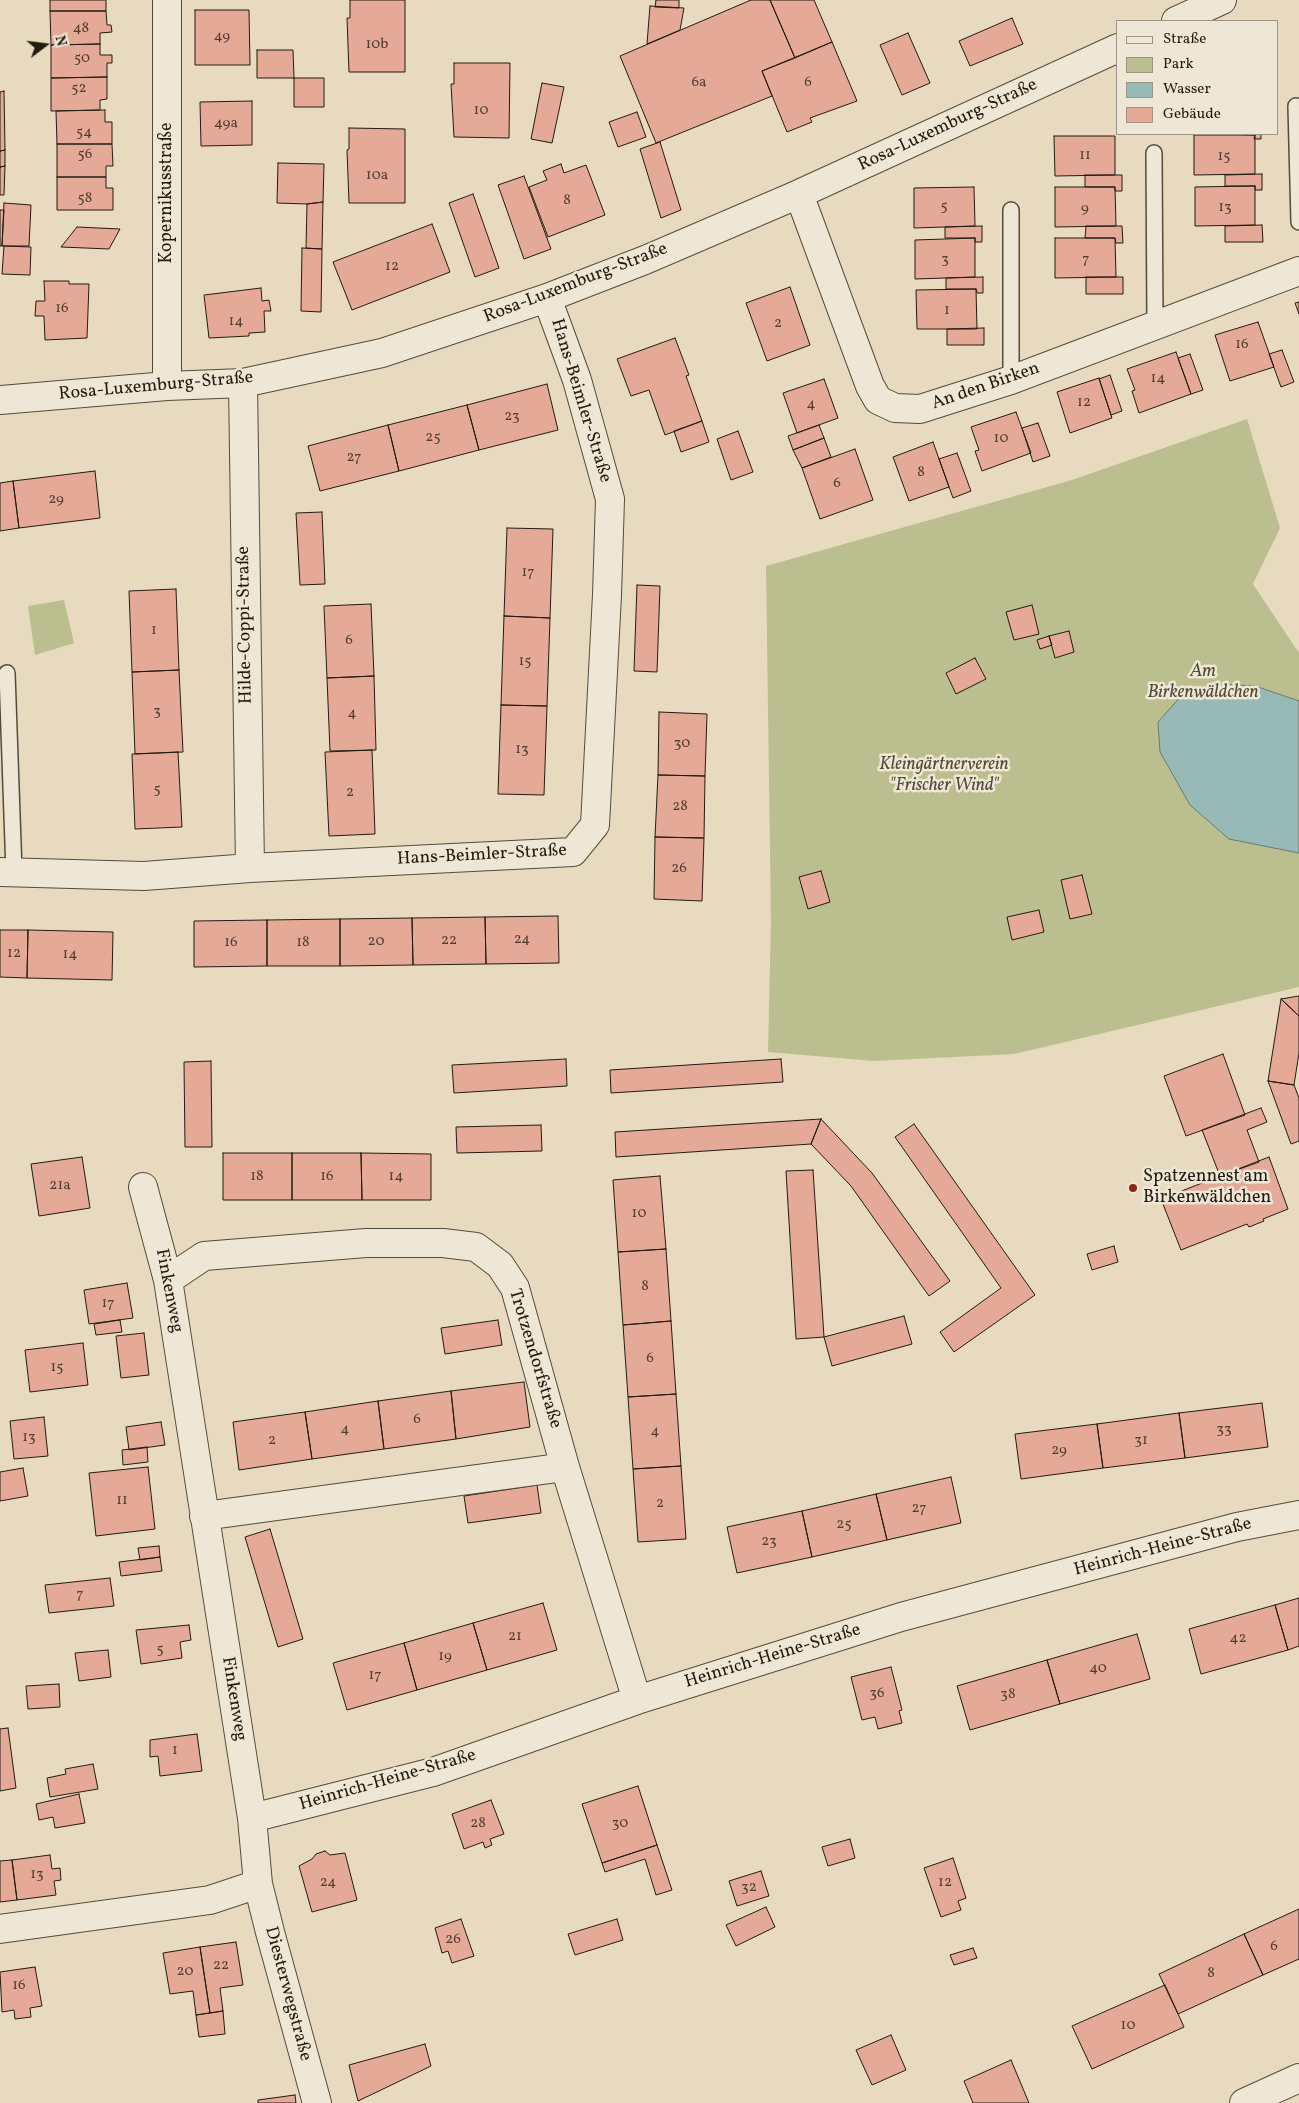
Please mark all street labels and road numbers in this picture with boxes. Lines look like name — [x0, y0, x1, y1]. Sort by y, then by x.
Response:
street label: Rosa-Luxemburg-Straße — [855, 75, 1041, 177]
street label: Kopernikusstraße — [157, 122, 179, 264]
street label: Rosa-Luxemburg-Straße — [481, 239, 671, 329]
street label: Hans-Beimler-Straße — [545, 317, 615, 485]
street label: An den Birken — [929, 358, 1043, 416]
street label: Rosa-Luxemburg-Straße — [58, 368, 254, 406]
street label: Hilde-Coppi-Straße — [234, 546, 258, 704]
street label: Hans-Beimler-Straße — [396, 841, 568, 871]
street label: Finkenweg — [149, 1247, 187, 1335]
street label: Trotzendorfstraße — [503, 1287, 565, 1431]
street label: Heinrich-Heine-Straße — [1072, 1514, 1254, 1582]
street label: Heinrich-Heine-Straße — [682, 1620, 864, 1694]
street label: Finkenweg — [216, 1655, 250, 1743]
street label: Heinrich-Heine-Straße — [297, 1745, 479, 1817]
street label: Diesterwegstraße — [259, 1924, 315, 2064]

